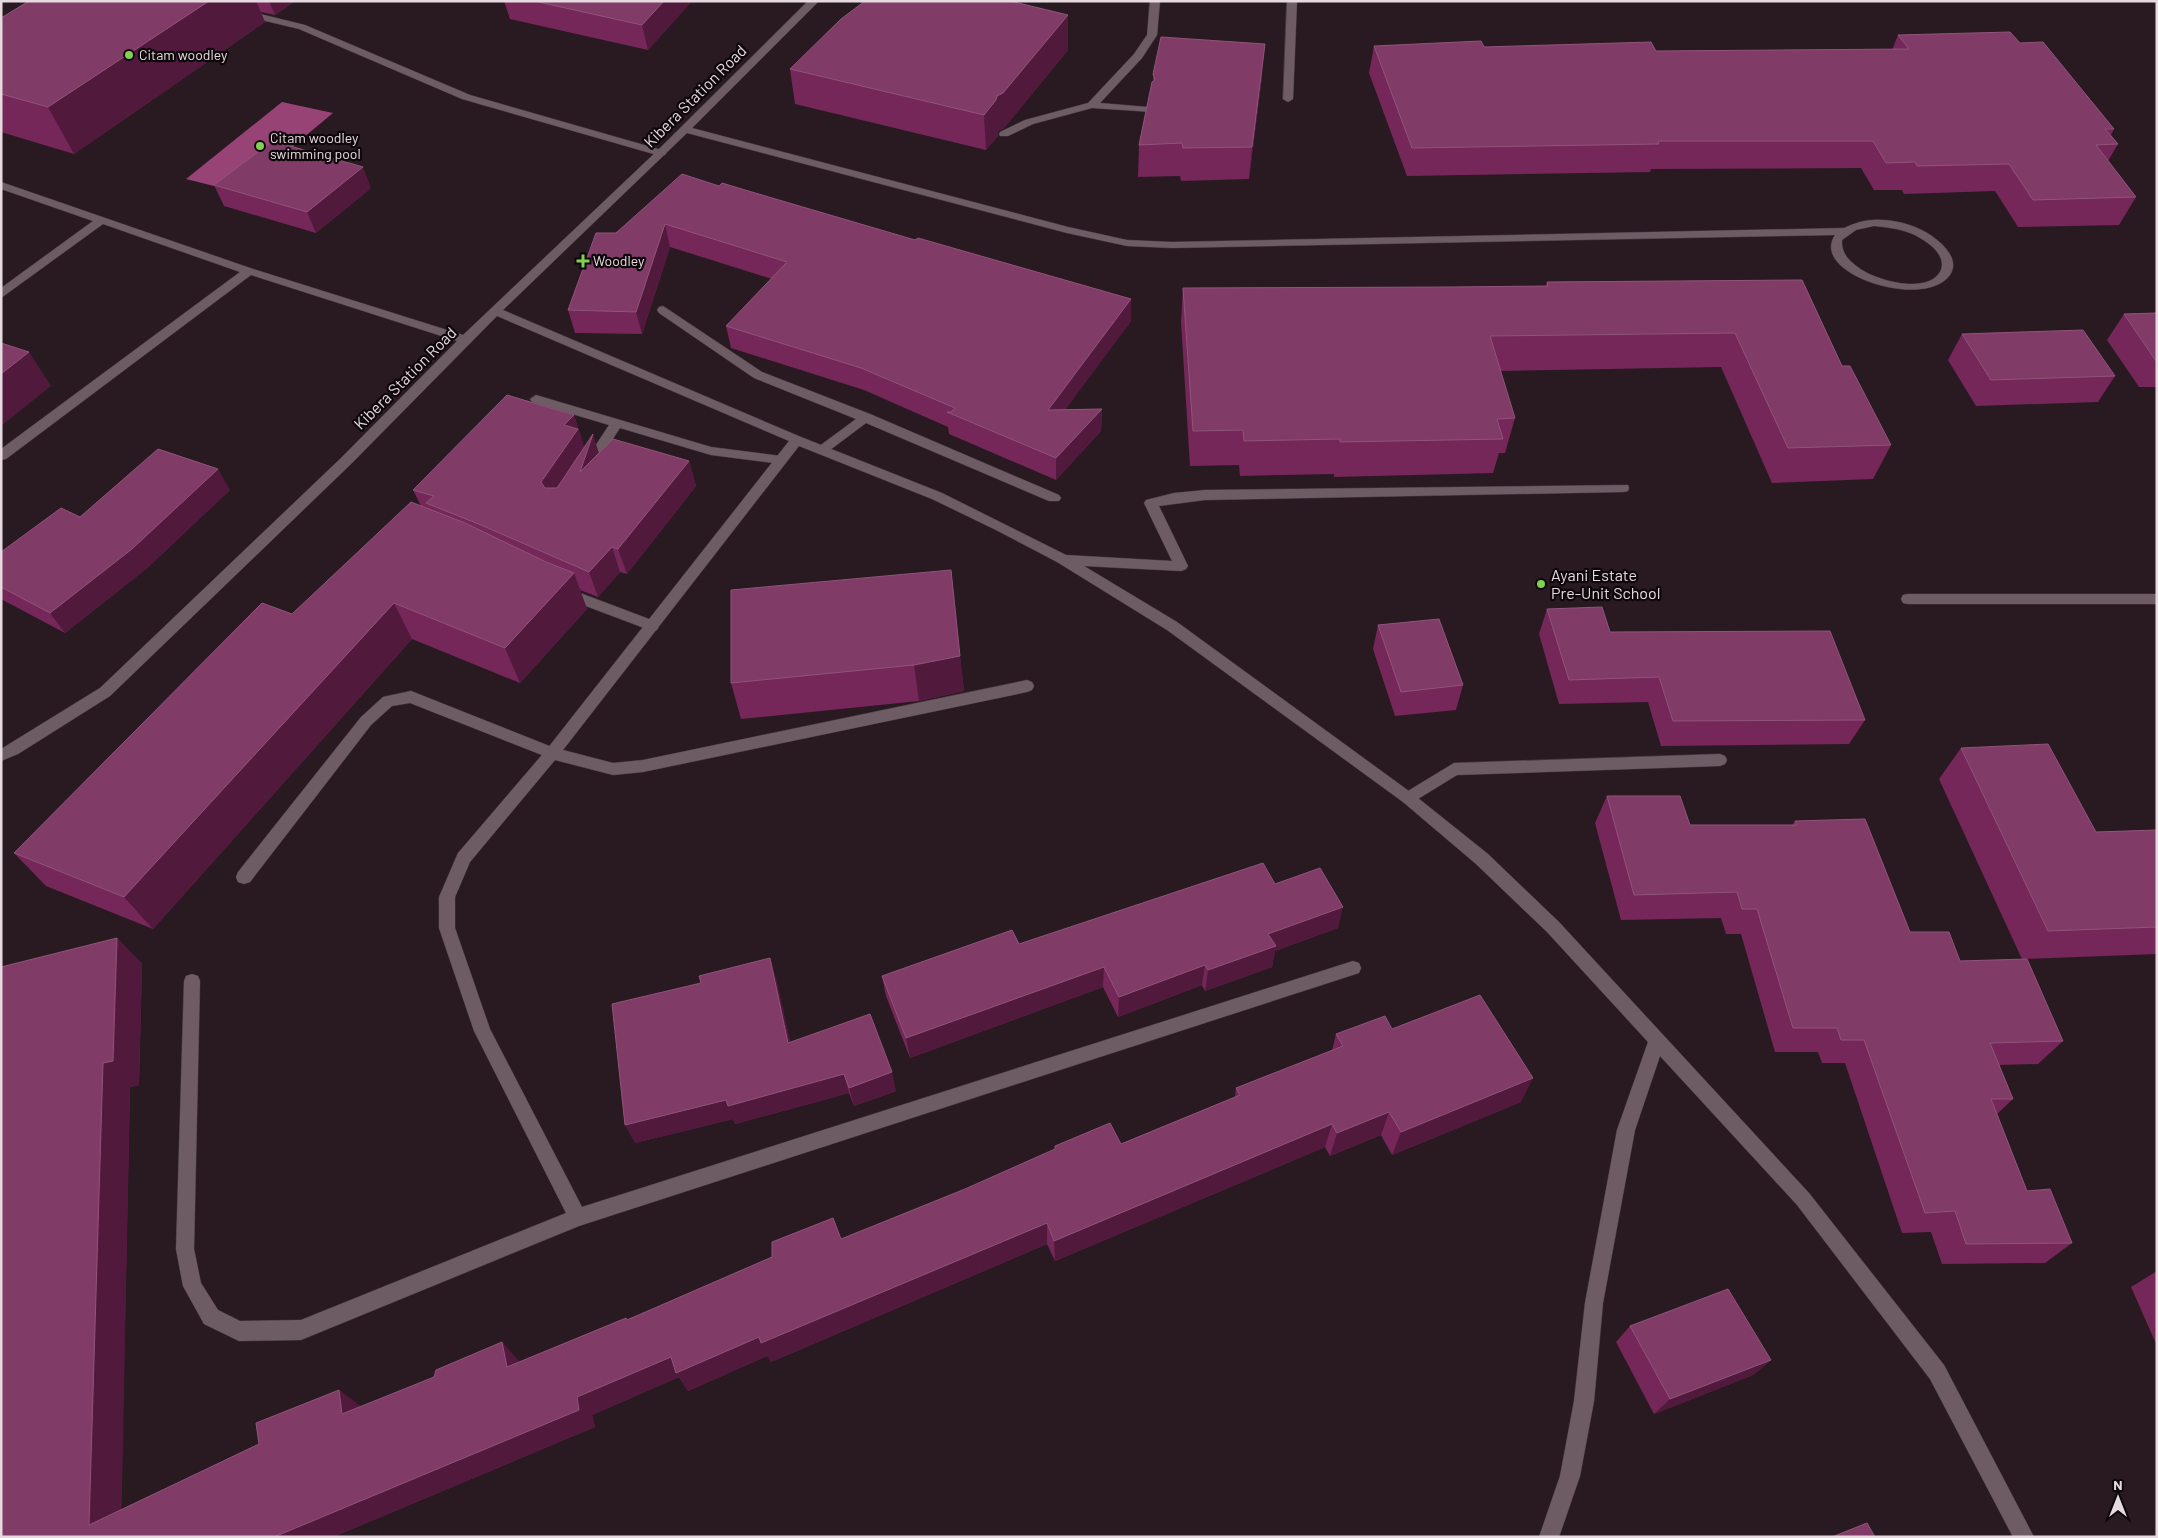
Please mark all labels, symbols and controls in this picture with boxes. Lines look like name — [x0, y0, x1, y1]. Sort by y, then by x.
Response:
street label: Kibera Station Road — [639, 40, 750, 151]
place label: Citam woodley — [139, 46, 228, 63]
marker: Citam woodley — [123, 49, 135, 61]
place label: Citam woodley swimming pool — [270, 129, 361, 162]
marker: Citam woodley swimming pool — [254, 140, 266, 152]
place label: Woodley — [593, 252, 645, 269]
marker: Woodley — [577, 255, 589, 267]
street label: Kibera Station Road — [349, 322, 460, 433]
place label: Ayani Estate Pre-Unit School — [1551, 565, 1660, 602]
marker: Ayani Estate Pre-Unit School — [1535, 578, 1547, 590]
north arrow — [2093, 1473, 2143, 1523]
text: N — [2113, 1476, 2123, 1493]

